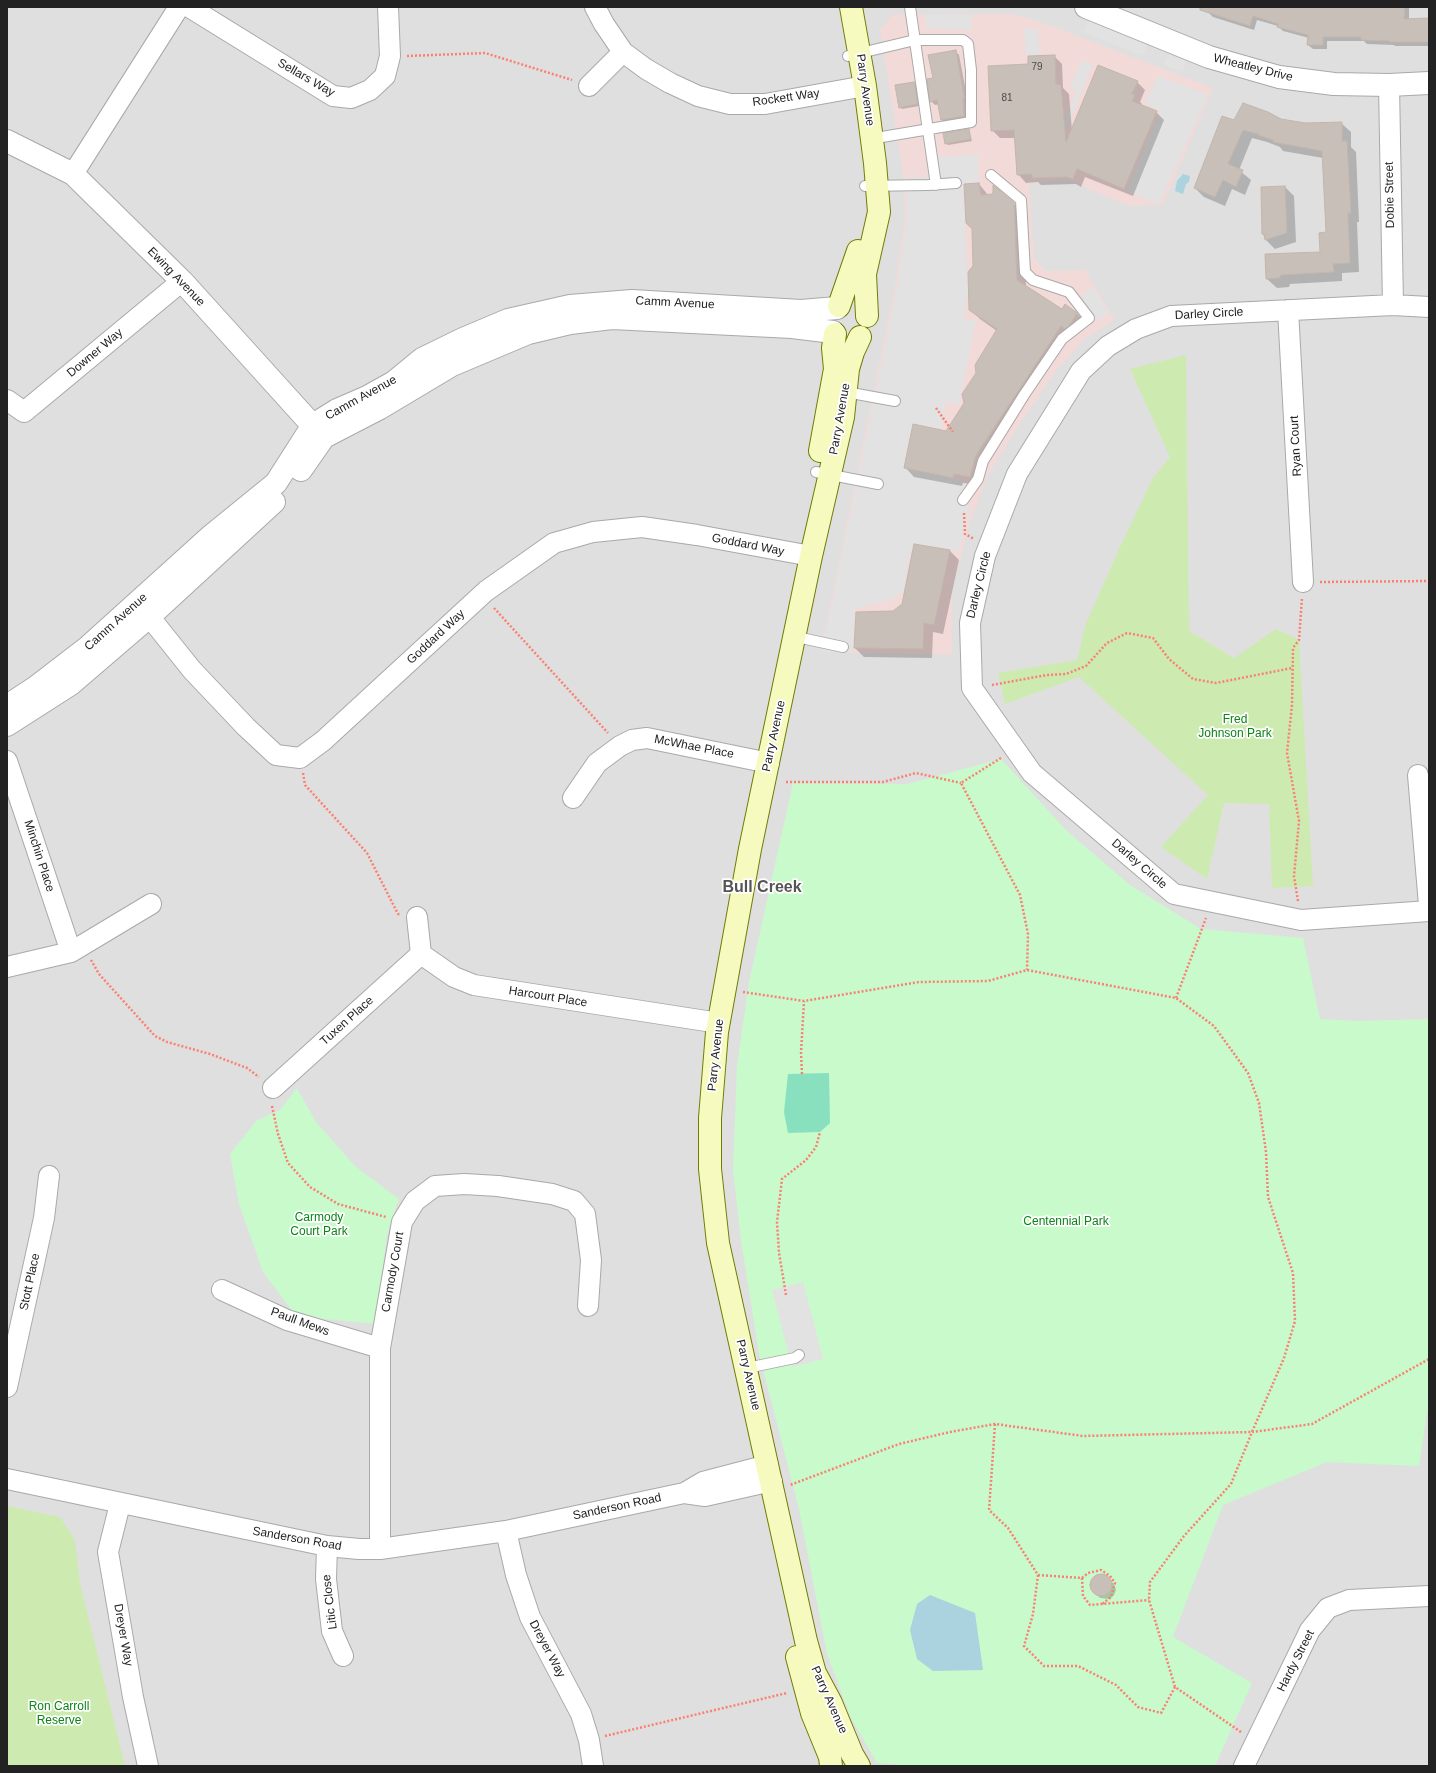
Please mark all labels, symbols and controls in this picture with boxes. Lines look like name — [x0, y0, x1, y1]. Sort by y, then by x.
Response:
street label: Wheatley Drive — [1212, 51, 1294, 85]
street label: Parry Avenue — [853, 53, 877, 127]
street label: Sellars Way — [275, 56, 337, 100]
house number: 79 — [1031, 61, 1043, 73]
street label: Rockett Way — [752, 86, 820, 110]
house number: 81 — [1001, 92, 1013, 104]
street label: Dobie Street — [1382, 162, 1398, 228]
street label: Ewing Avenue — [144, 244, 208, 310]
street label: Camm Avenue — [635, 294, 715, 312]
street label: Darley Circle — [1174, 305, 1244, 323]
street label: Downer Way — [64, 326, 126, 380]
street label: Camm Avenue — [323, 373, 399, 423]
street label: Parry Avenue — [827, 382, 853, 456]
street label: Ryan Court — [1287, 415, 1305, 477]
street label: Goddard Way — [711, 531, 785, 559]
street label: Darley Circle — [964, 550, 994, 620]
street label: Camm Avenue — [82, 590, 150, 654]
street label: Goddard Way — [404, 607, 468, 667]
street label: Parry Avenue — [759, 699, 789, 773]
park label: Fred Johnson Park — [1198, 713, 1272, 741]
street label: McWhae Place — [653, 732, 735, 762]
street label: Minchin Place — [21, 818, 57, 894]
street label: Darley Circle — [1108, 836, 1170, 892]
district label: Bull Creek — [722, 878, 802, 898]
street label: Harcourt Place — [508, 984, 588, 1010]
street label: Tuxen Place — [318, 993, 376, 1049]
street label: Parry Avenue — [705, 1018, 727, 1092]
park label: Carmody Court Park — [290, 1211, 348, 1239]
park label: Centennial Park — [1023, 1215, 1109, 1229]
street label: Carmody Court — [379, 1231, 407, 1313]
street label: Stott Place — [17, 1252, 43, 1312]
street label: Paull Mews — [269, 1305, 331, 1339]
street label: Parry Avenue — [733, 1338, 763, 1412]
street label: Sanderson Road — [571, 1491, 663, 1523]
street label: Sanderson Road — [251, 1524, 343, 1554]
street label: Litic Close — [319, 1574, 341, 1630]
street label: Dreyer Way — [110, 1603, 136, 1667]
street label: Dreyer Way — [526, 1618, 568, 1680]
street label: Hardy Street — [1274, 1628, 1318, 1694]
street label: Parry Avenue — [808, 1664, 850, 1736]
park label: Ron Carroll Reserve — [29, 1700, 89, 1728]

